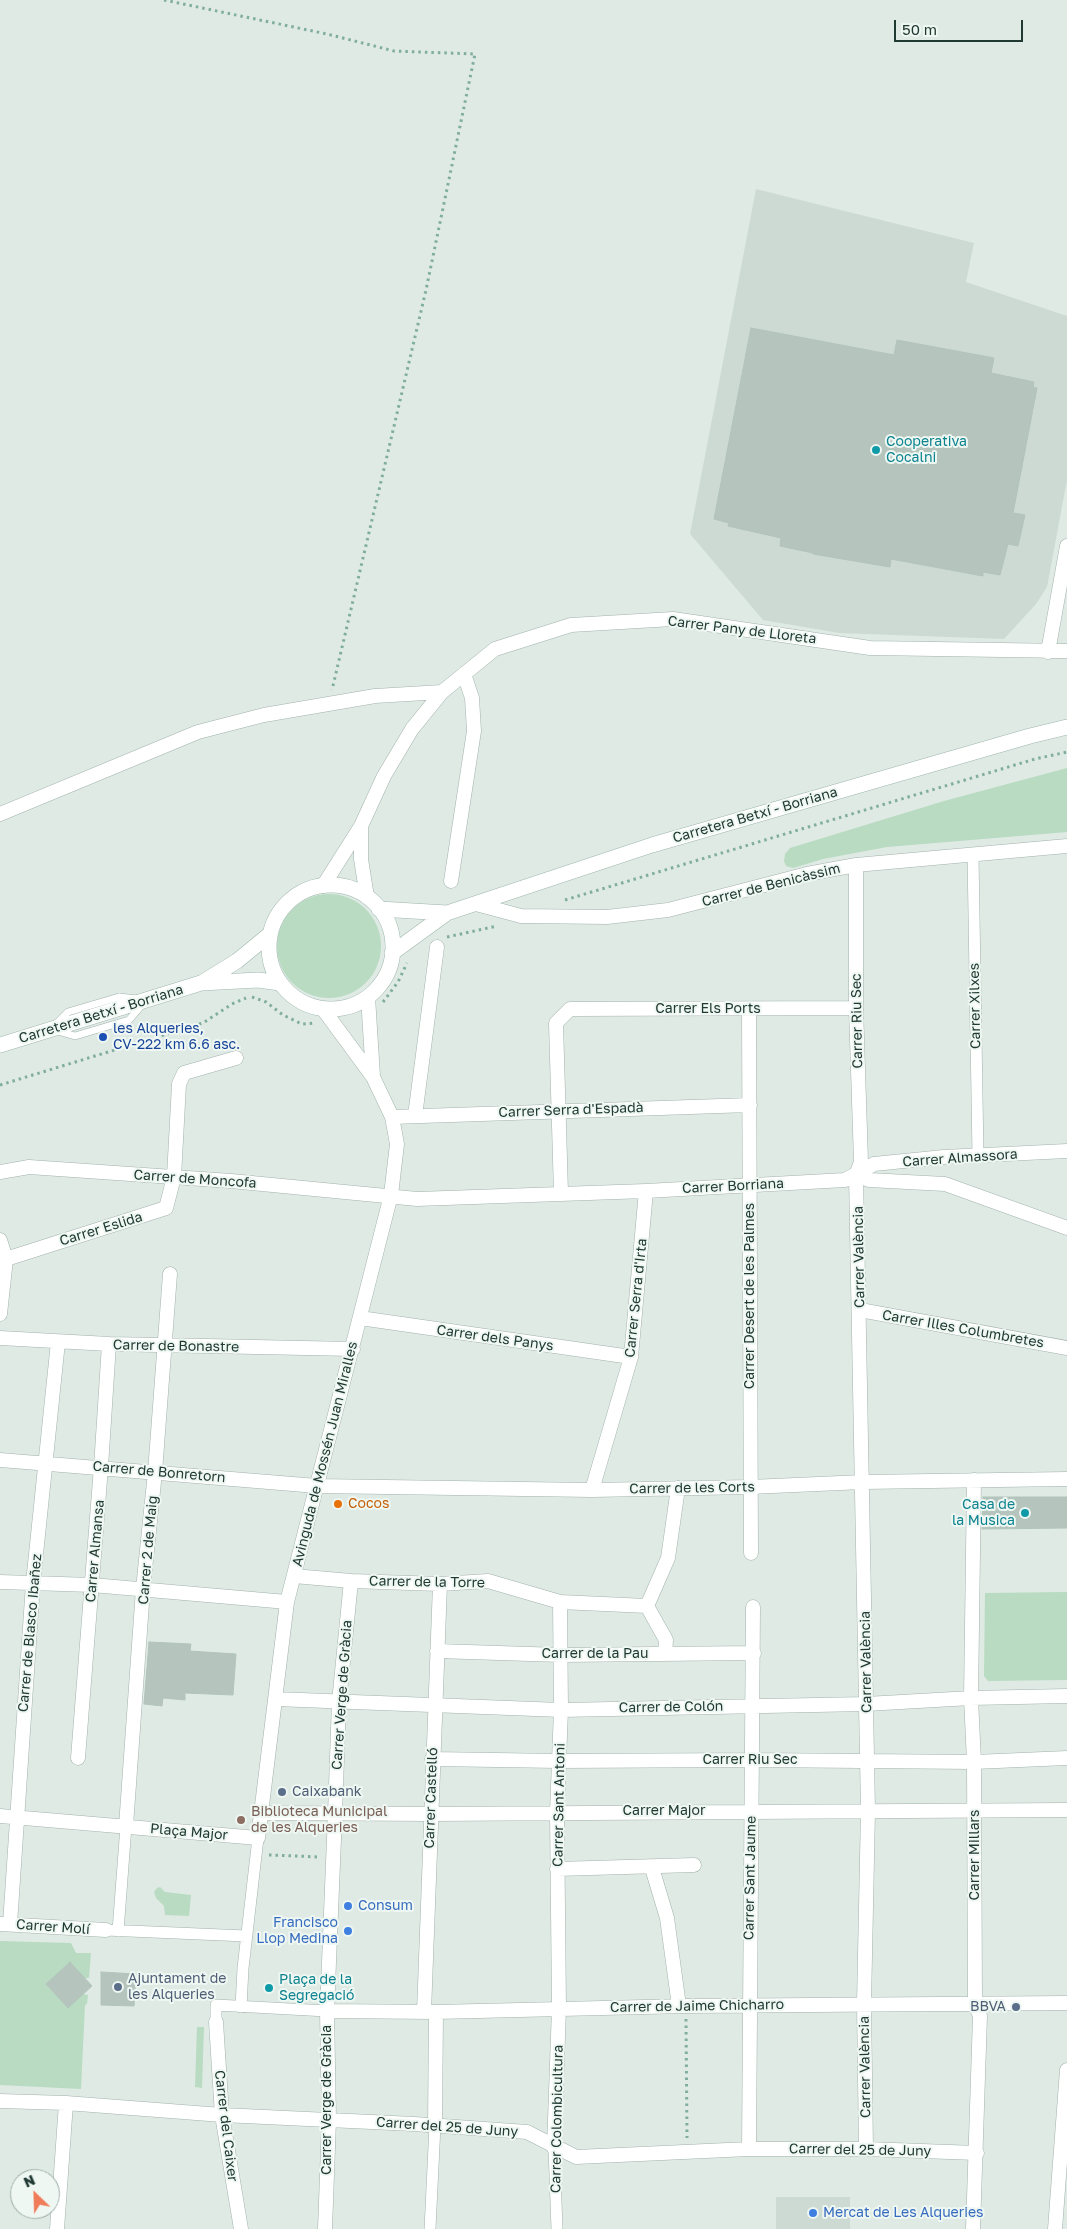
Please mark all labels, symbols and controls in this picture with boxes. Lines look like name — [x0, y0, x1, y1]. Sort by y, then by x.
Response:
scale bar — [897, 10, 1026, 42]
text: 50 m — [902, 20, 937, 38]
place label: Cooperativa Cocalni — [886, 434, 967, 467]
marker: Cooperativa Cocalni — [870, 444, 882, 456]
street label: Carrer Pany de Lloreta — [667, 613, 817, 647]
street label: Carretera Betxí - Borriana — [671, 783, 839, 847]
street label: Carrer de Benicàssim — [700, 860, 842, 910]
street label: Carrer Xilxes — [966, 963, 984, 1049]
street label: Carrer Riu Sec — [848, 973, 866, 1069]
street label: Carretera Betxí - Borriana — [17, 981, 185, 1047]
street label: Carrer Els Ports — [655, 1001, 761, 1017]
place label: les Alqueries, CV-222 km 6.6 asc. — [113, 1021, 240, 1054]
marker: les Alqueries, CV-222 km 6.6 asc. — [97, 1031, 109, 1043]
street label: Carrer Serra d'Espadà — [498, 1099, 644, 1121]
street label: Carrer Almassora — [902, 1146, 1018, 1170]
street label: Carrer de Moncofa — [133, 1166, 257, 1192]
street label: Carrer Borriana — [682, 1175, 784, 1197]
street label: Carrer Desert de les Palmes — [742, 1203, 758, 1389]
street label: Carrer València — [850, 1206, 868, 1308]
street label: Carrer Eslida — [57, 1208, 145, 1250]
street label: Carrer Serra d'Irta — [621, 1238, 651, 1358]
street label: Carrer Illes Columbretes — [881, 1306, 1045, 1352]
street label: Carrer dels Panys — [435, 1321, 555, 1355]
street label: Carrer de Bonastre — [113, 1336, 239, 1356]
street label: Avinguda de Mossén Juan Miralles — [289, 1340, 361, 1568]
street label: Carrer de Bonretorn — [92, 1458, 226, 1486]
street label: Carrer de les Corts — [629, 1479, 755, 1497]
street label: Carrer 2 de Maig — [135, 1495, 161, 1605]
place label: Cocos — [348, 1496, 389, 1512]
place label: Casa de la Musica — [952, 1497, 1015, 1530]
marker: Cocos — [332, 1498, 344, 1510]
street label: Carrer Almansa — [82, 1499, 108, 1603]
marker: Casa de la Musica — [1019, 1507, 1031, 1519]
street label: Carrer de Blasco Ibañez — [15, 1553, 45, 1713]
street label: Carrer de la Torre — [369, 1573, 485, 1591]
street label: Carrer València — [857, 1611, 875, 1713]
street label: Carrer Verge de Gràcia — [328, 1620, 356, 1770]
street label: Carrer de la Pau — [542, 1646, 648, 1662]
street label: Carrer de Colón — [618, 1698, 724, 1716]
street label: Carrer Sant Antoni — [550, 1743, 568, 1867]
street label: Carrer Castelló — [421, 1747, 441, 1849]
street label: Carrer Riu Sec — [702, 1752, 798, 1768]
place label: Caixabank — [292, 1784, 362, 1800]
marker: Caixabank — [276, 1786, 288, 1798]
street label: Carrer Major — [623, 1803, 705, 1819]
place label: Biblioteca Municipal de les Alqueries — [251, 1804, 387, 1836]
street label: Carrer Millars — [967, 1810, 983, 1900]
marker: Biblioteca Municipal de les Alqueries — [235, 1814, 247, 1826]
street label: Carrer Sant Jaume — [741, 1816, 759, 1940]
street label: Plaça Major — [149, 1820, 229, 1844]
place label: Consum — [358, 1898, 413, 1914]
marker: Consum — [342, 1900, 354, 1912]
place label: Francisco Llop Medina — [256, 1915, 338, 1948]
street label: Carrer Molí — [16, 1916, 90, 1938]
marker: Francisco Llop Medina — [342, 1925, 354, 1937]
place label: Ajuntament de les Alqueries — [128, 1971, 226, 2004]
place label: Plaça de la Segregació — [279, 1972, 354, 2004]
marker: Ajuntament de les Alqueries — [112, 1981, 124, 1993]
marker: Plaça de la Segregació — [263, 1982, 275, 1994]
street label: Carrer de Jaime Chicharro — [610, 1996, 784, 2016]
place label: BBVA — [970, 1999, 1006, 2015]
marker: BBVA — [1010, 2001, 1022, 2013]
street label: Carrer València — [856, 2016, 874, 2118]
street label: Carrer Verge de Gràcia — [319, 2025, 335, 2175]
street label: Carrer Colombicultura — [547, 2045, 567, 2193]
street label: Carrer del Caixer — [211, 2069, 241, 2183]
street label: Carrer del 25 de Juny — [375, 2114, 519, 2140]
street label: Carrer del 25 de Juny — [789, 2140, 931, 2160]
north arrow — [10, 2169, 60, 2219]
text: N — [21, 2171, 37, 2191]
place label: Mercat de Les Alqueries — [823, 2205, 983, 2221]
marker: Mercat de Les Alqueries — [807, 2207, 819, 2219]

